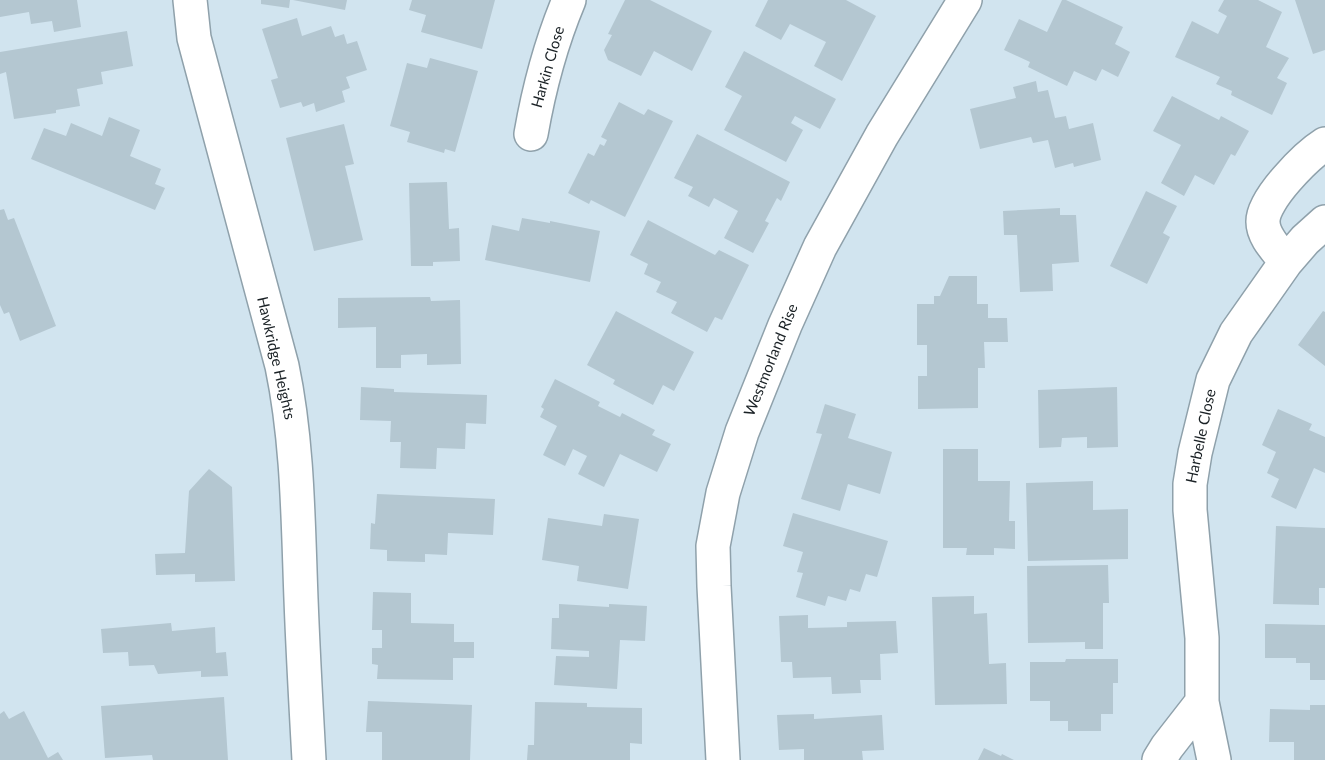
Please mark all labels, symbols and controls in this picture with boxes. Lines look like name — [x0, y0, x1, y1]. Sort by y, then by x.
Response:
street label: Harkin Close — [527, 24, 567, 110]
street label: Hawkridge Heights — [254, 295, 300, 421]
street label: Westmorland Rise — [739, 301, 801, 418]
street label: Harbelle Close — [1181, 387, 1219, 485]

